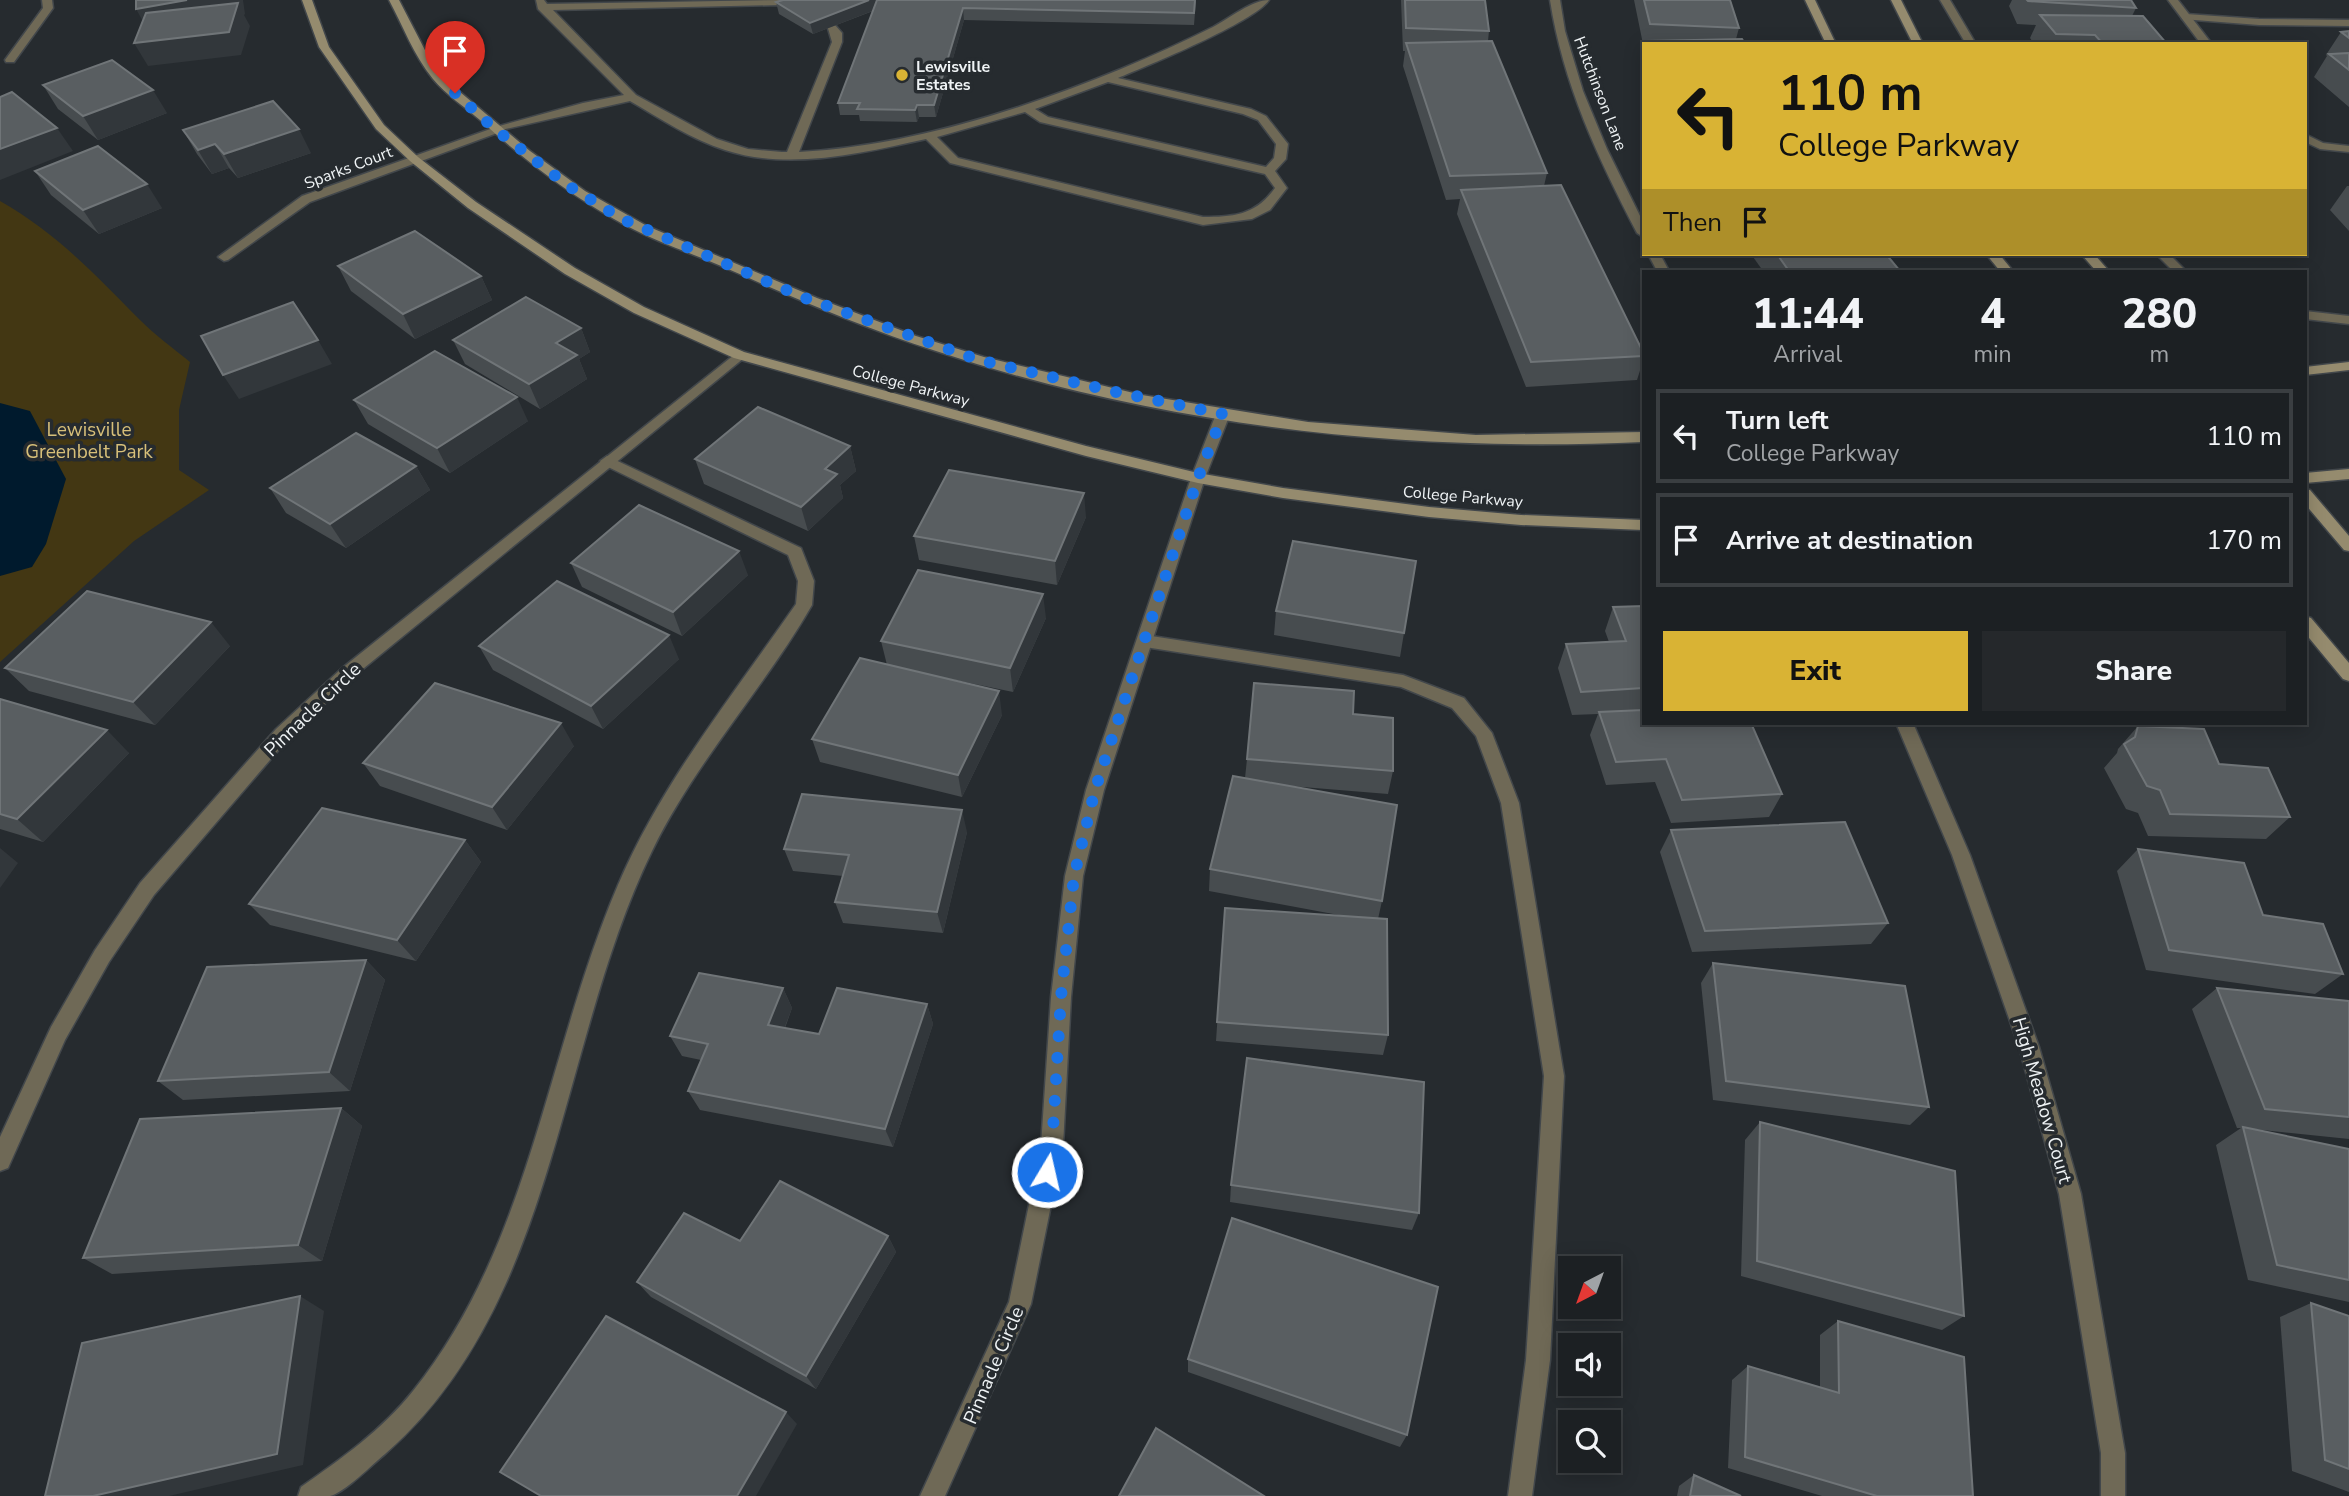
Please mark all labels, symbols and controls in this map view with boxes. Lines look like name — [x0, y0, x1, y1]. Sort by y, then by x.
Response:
pin — [425, 21, 485, 93]
icon: arrive — [436, 32, 474, 70]
street label: Hutchinson Lane — [1568, 33, 1632, 154]
place label: Lewisville Estates — [916, 56, 990, 96]
text: 110 m — [1778, 60, 1922, 127]
marker: Lewisville Estates — [894, 67, 910, 83]
icon: left — [1663, 70, 1754, 161]
text: College Parkway — [1778, 124, 2019, 167]
street label: Sparks Court — [301, 141, 396, 195]
icon: arrive — [1736, 203, 1774, 241]
text: Then — [1663, 205, 1722, 240]
text: 11:44 — [1752, 286, 1864, 343]
text: 4 — [1980, 286, 2005, 343]
text: 280 — [2122, 286, 2197, 343]
text: Arrival — [1773, 339, 1842, 370]
text: min — [1974, 339, 2012, 370]
text: m — [2149, 339, 2169, 370]
street label: College Parkway — [850, 360, 973, 412]
text: Turn left — [1726, 403, 1829, 438]
park label: Lewisville Greenbelt Park — [25, 417, 153, 465]
icon: left — [1667, 417, 1705, 455]
text: 110 m — [2206, 419, 2282, 454]
text: College Parkway — [1726, 438, 1899, 469]
street label: College Parkway — [1402, 481, 1525, 513]
icon: arrive — [1667, 521, 1705, 559]
text: Arrive at destination — [1726, 523, 1973, 558]
text: 170 m — [2206, 523, 2282, 558]
button: Exit — [1663, 631, 1968, 711]
button: Share — [1982, 631, 2286, 711]
street label: Pinnacle Circle — [258, 657, 367, 763]
street label: High Meadow Court — [2006, 1014, 2078, 1187]
position arrow — [1010, 1135, 1084, 1209]
north arrow — [1558, 1256, 1620, 1320]
map controls — [1558, 1256, 1621, 1473]
street label: Pinnacle Circle — [957, 1302, 1030, 1428]
button: sound — [1558, 1333, 1621, 1396]
button: search — [1558, 1410, 1621, 1473]

